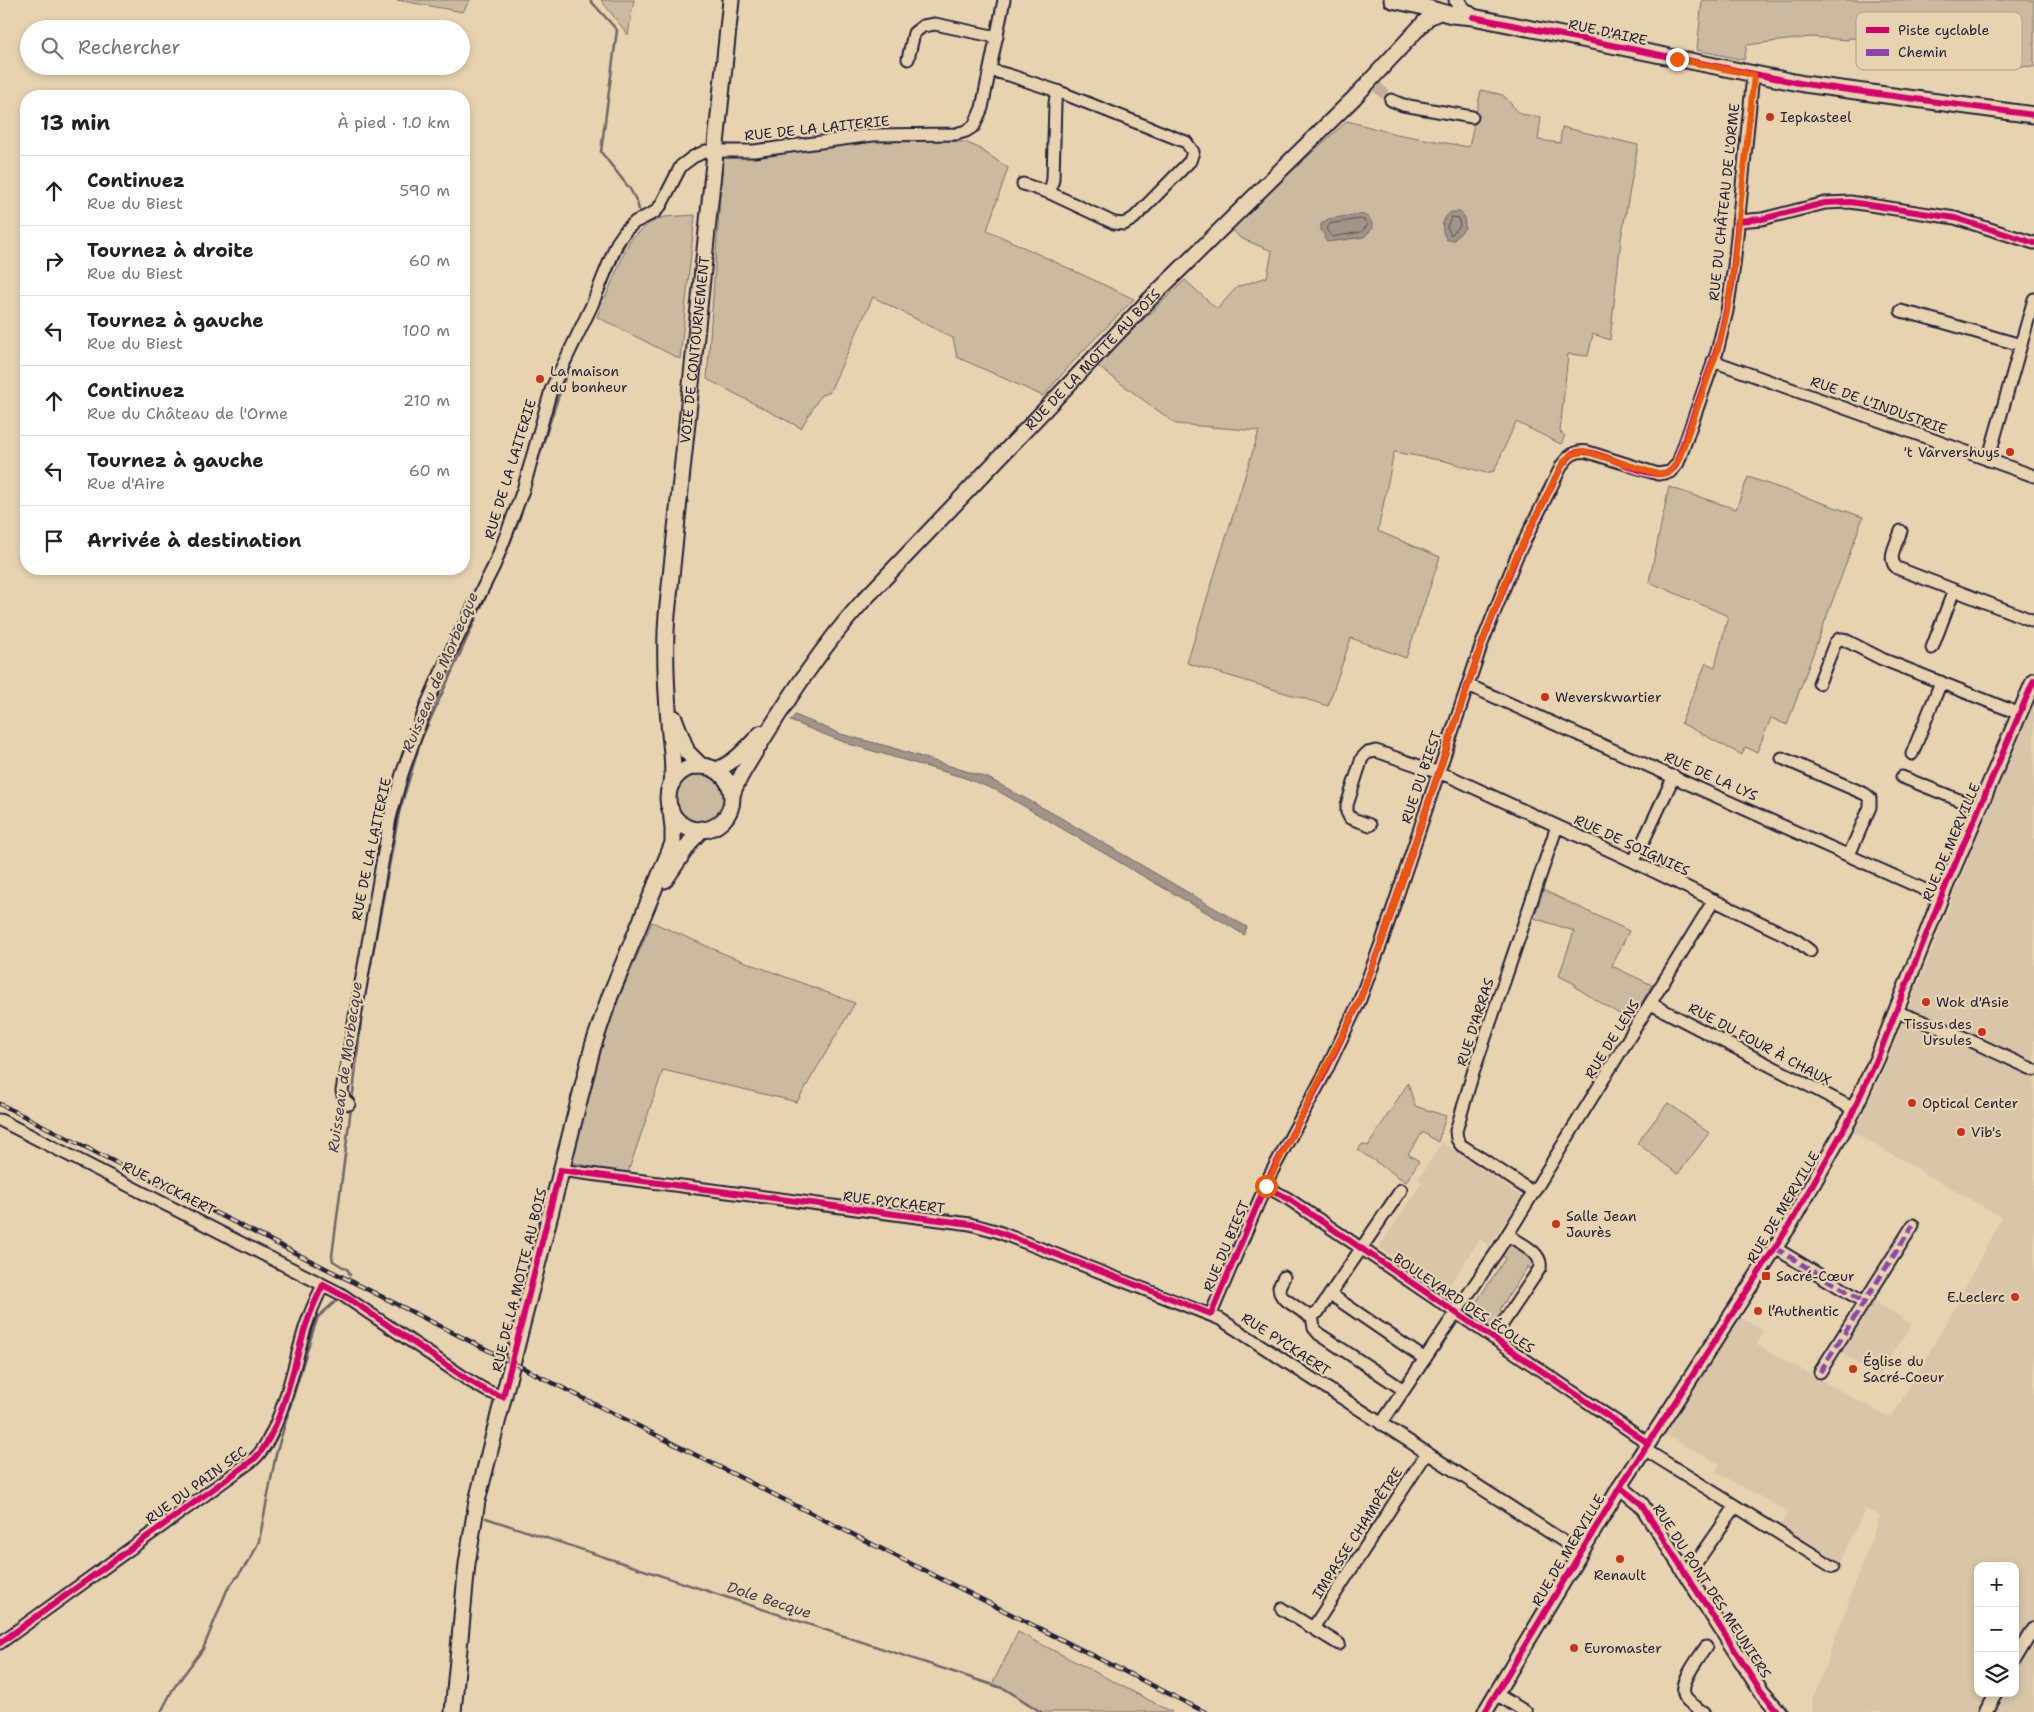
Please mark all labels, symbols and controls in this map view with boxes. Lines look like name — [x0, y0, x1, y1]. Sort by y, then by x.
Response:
legend — [1856, 12, 2022, 70]
street label: RUE D'AIRE — [1567, 15, 1649, 49]
search box — [20, 20, 470, 75]
text: Piste cyclable — [1898, 21, 1989, 39]
icon: search — [38, 34, 66, 62]
text: Rechercher — [78, 35, 181, 60]
text: Chemin — [1898, 43, 1947, 61]
route end — [1666, 48, 1689, 71]
street label: RUE DU CHÂTEAU DE L'ORME — [1705, 102, 1743, 302]
place label: Iepkasteel — [1780, 108, 1852, 126]
text: 13 min — [40, 109, 110, 137]
street label: RUE DE LA LAITERIE — [744, 111, 891, 145]
marker: Iepkasteel — [1764, 111, 1776, 123]
text: À pied · 1.0 km — [337, 112, 450, 133]
text: Continuez — [87, 168, 185, 193]
icon: ahead — [40, 177, 68, 205]
text: 590 m — [400, 180, 450, 201]
text: Rue du Biest — [87, 193, 183, 214]
text: Tournez à droite — [87, 238, 254, 263]
icon: right — [40, 247, 68, 275]
text: 60 m — [409, 250, 450, 271]
street label: VOIE DE CONTOURNEMENT — [676, 255, 713, 445]
text: Rue du Biest — [87, 263, 183, 284]
street label: RUE DE LA MOTTE AU BOIS — [1021, 285, 1164, 434]
text: Tournez à gauche — [87, 308, 264, 333]
icon: left — [40, 317, 68, 345]
text: 100 m — [402, 320, 450, 341]
text: Rue du Biest — [87, 333, 183, 354]
place label: La maison du bonheur — [550, 362, 628, 396]
street label: RUE DE L'INDUSTRIE — [1808, 372, 1950, 438]
marker: La maison du bonheur — [534, 373, 546, 385]
text: Continuez — [87, 378, 185, 403]
icon: ahead — [40, 387, 68, 415]
text: 210 m — [403, 390, 450, 411]
street label: RUE DE LA LAITERIE — [480, 396, 540, 541]
text: Rue du Château de l'Orme — [87, 403, 288, 424]
place label: 't Varvershuys — [1904, 443, 2000, 461]
marker: 't Varvershuys — [2004, 446, 2016, 458]
text: Tournez à gauche — [87, 448, 264, 473]
icon: left — [40, 457, 68, 485]
text: 60 m — [409, 460, 450, 481]
text: Rue d'Aire — [87, 473, 165, 494]
icon: arrive — [40, 527, 68, 555]
text: Arrivée à destination — [87, 528, 301, 553]
water label: Ruisseau de Morbecque — [397, 589, 483, 755]
place label: Weverskwartier — [1555, 688, 1662, 706]
marker: Weverskwartier — [1539, 691, 1551, 703]
street label: RUE DU BIEST — [1397, 728, 1445, 826]
street label: RUE DE LA LYS — [1662, 747, 1761, 805]
street label: RUE DE LA LAITERIE — [347, 776, 395, 922]
street label: RUE DE MERVILLE — [1918, 780, 1984, 904]
street label: RUE DE SOIGNIES — [1571, 810, 1693, 880]
street label: RUE D'ARRAS — [1452, 976, 1498, 1068]
water label: Ruisseau de Morbecque — [323, 980, 367, 1154]
place label: Wok d'Asie — [1936, 993, 2009, 1011]
street label: RUE DE LENS — [1581, 996, 1643, 1082]
marker: Wok d'Asie — [1920, 996, 1932, 1008]
street label: RUE DU FOUR À CHAUX — [1685, 999, 1835, 1089]
place label: Tissus des Ursules — [1904, 1015, 1972, 1049]
marker: Tissus des Ursules — [1976, 1026, 1988, 1038]
place label: Optical Center — [1922, 1094, 2019, 1112]
marker: Optical Center — [1906, 1097, 1918, 1109]
place label: Vib's — [1971, 1123, 2002, 1141]
marker: Vib's — [1955, 1126, 1967, 1138]
street label: RUE DE MERVILLE — [1742, 1148, 1824, 1266]
street label: RUE PYCKAERT — [119, 1157, 219, 1219]
route start — [1255, 1175, 1278, 1198]
street label: RUE DE LA MOTTE AU BOIS — [487, 1186, 551, 1374]
street label: RUE PYCKAERT — [842, 1187, 946, 1217]
street label: RUE DU BIEST — [1199, 1197, 1253, 1294]
place label: Salle Jean Jaurès — [1566, 1207, 1637, 1241]
marker: Salle Jean Jaurès — [1550, 1218, 1562, 1230]
street label: BOULEVARD DES ÉCOLES — [1390, 1249, 1538, 1357]
place label: Sacré-Cœur — [1776, 1267, 1855, 1285]
marker: Sacré-Cœur — [1760, 1270, 1772, 1282]
place label: E.Leclerc — [1947, 1288, 2005, 1306]
marker: E.Leclerc — [2009, 1291, 2021, 1303]
place label: l’Authentic — [1768, 1302, 1839, 1320]
marker: l’Authentic — [1752, 1305, 1764, 1317]
street label: RUE PYCKAERT — [1238, 1308, 1334, 1380]
place label: Église du Sacré-Coeur — [1863, 1352, 1945, 1386]
marker: Église du Sacré-Coeur — [1847, 1363, 1859, 1375]
street label: RUE DU PAIN SEC — [142, 1442, 250, 1528]
street label: IMPASSE CHAMPÊTRE — [1308, 1464, 1406, 1602]
street label: RUE DE MERVILLE — [1527, 1491, 1609, 1609]
street label: RUE DU PONT DES MEUNIERS — [1649, 1501, 1775, 1682]
marker: Renault — [1614, 1553, 1626, 1565]
map controls — [1974, 1562, 2019, 1697]
button: + — [1974, 1562, 2019, 1607]
place label: Renault — [1594, 1566, 1646, 1584]
water label: Dole Becque — [724, 1577, 814, 1623]
button: − — [1974, 1607, 2019, 1652]
place label: Euromaster — [1584, 1639, 1662, 1657]
marker: Euromaster — [1568, 1642, 1580, 1654]
button: layers — [1974, 1652, 2019, 1697]

